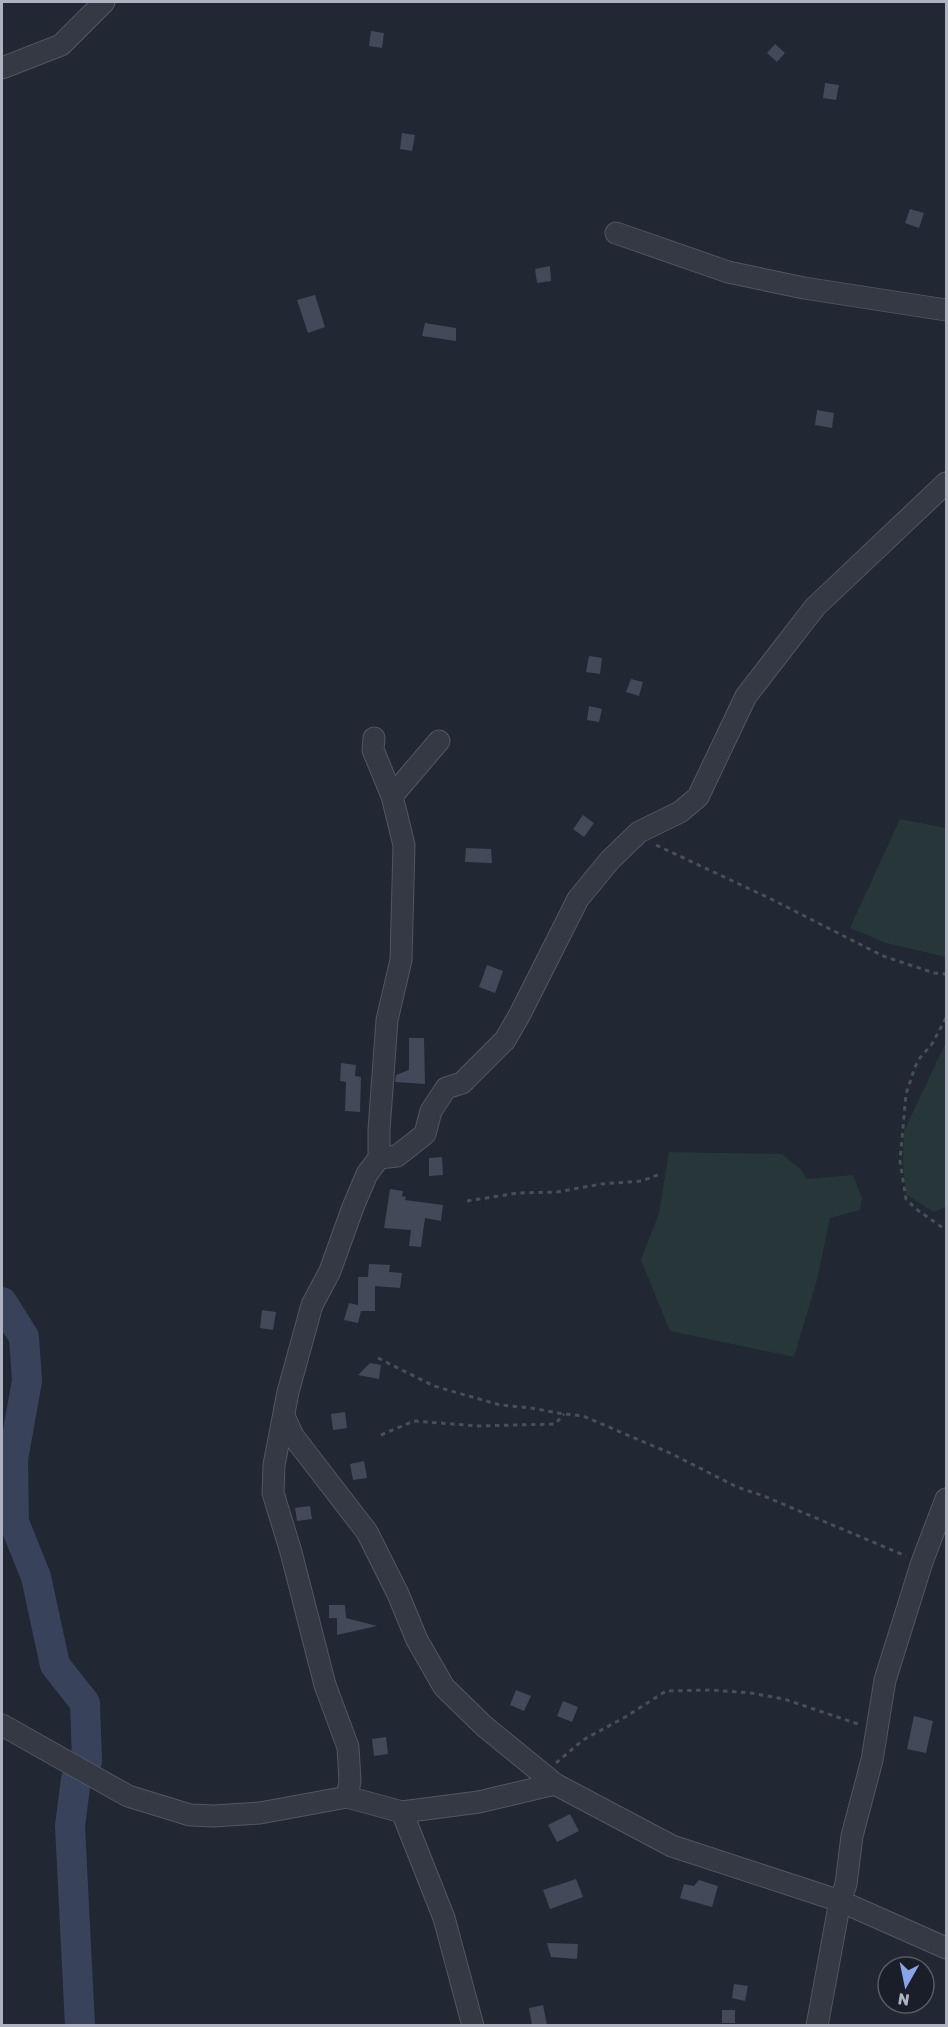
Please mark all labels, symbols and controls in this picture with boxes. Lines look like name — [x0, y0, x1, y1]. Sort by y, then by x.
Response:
north arrow — [876, 1955, 936, 2015]
text: N — [897, 1989, 911, 2010]

